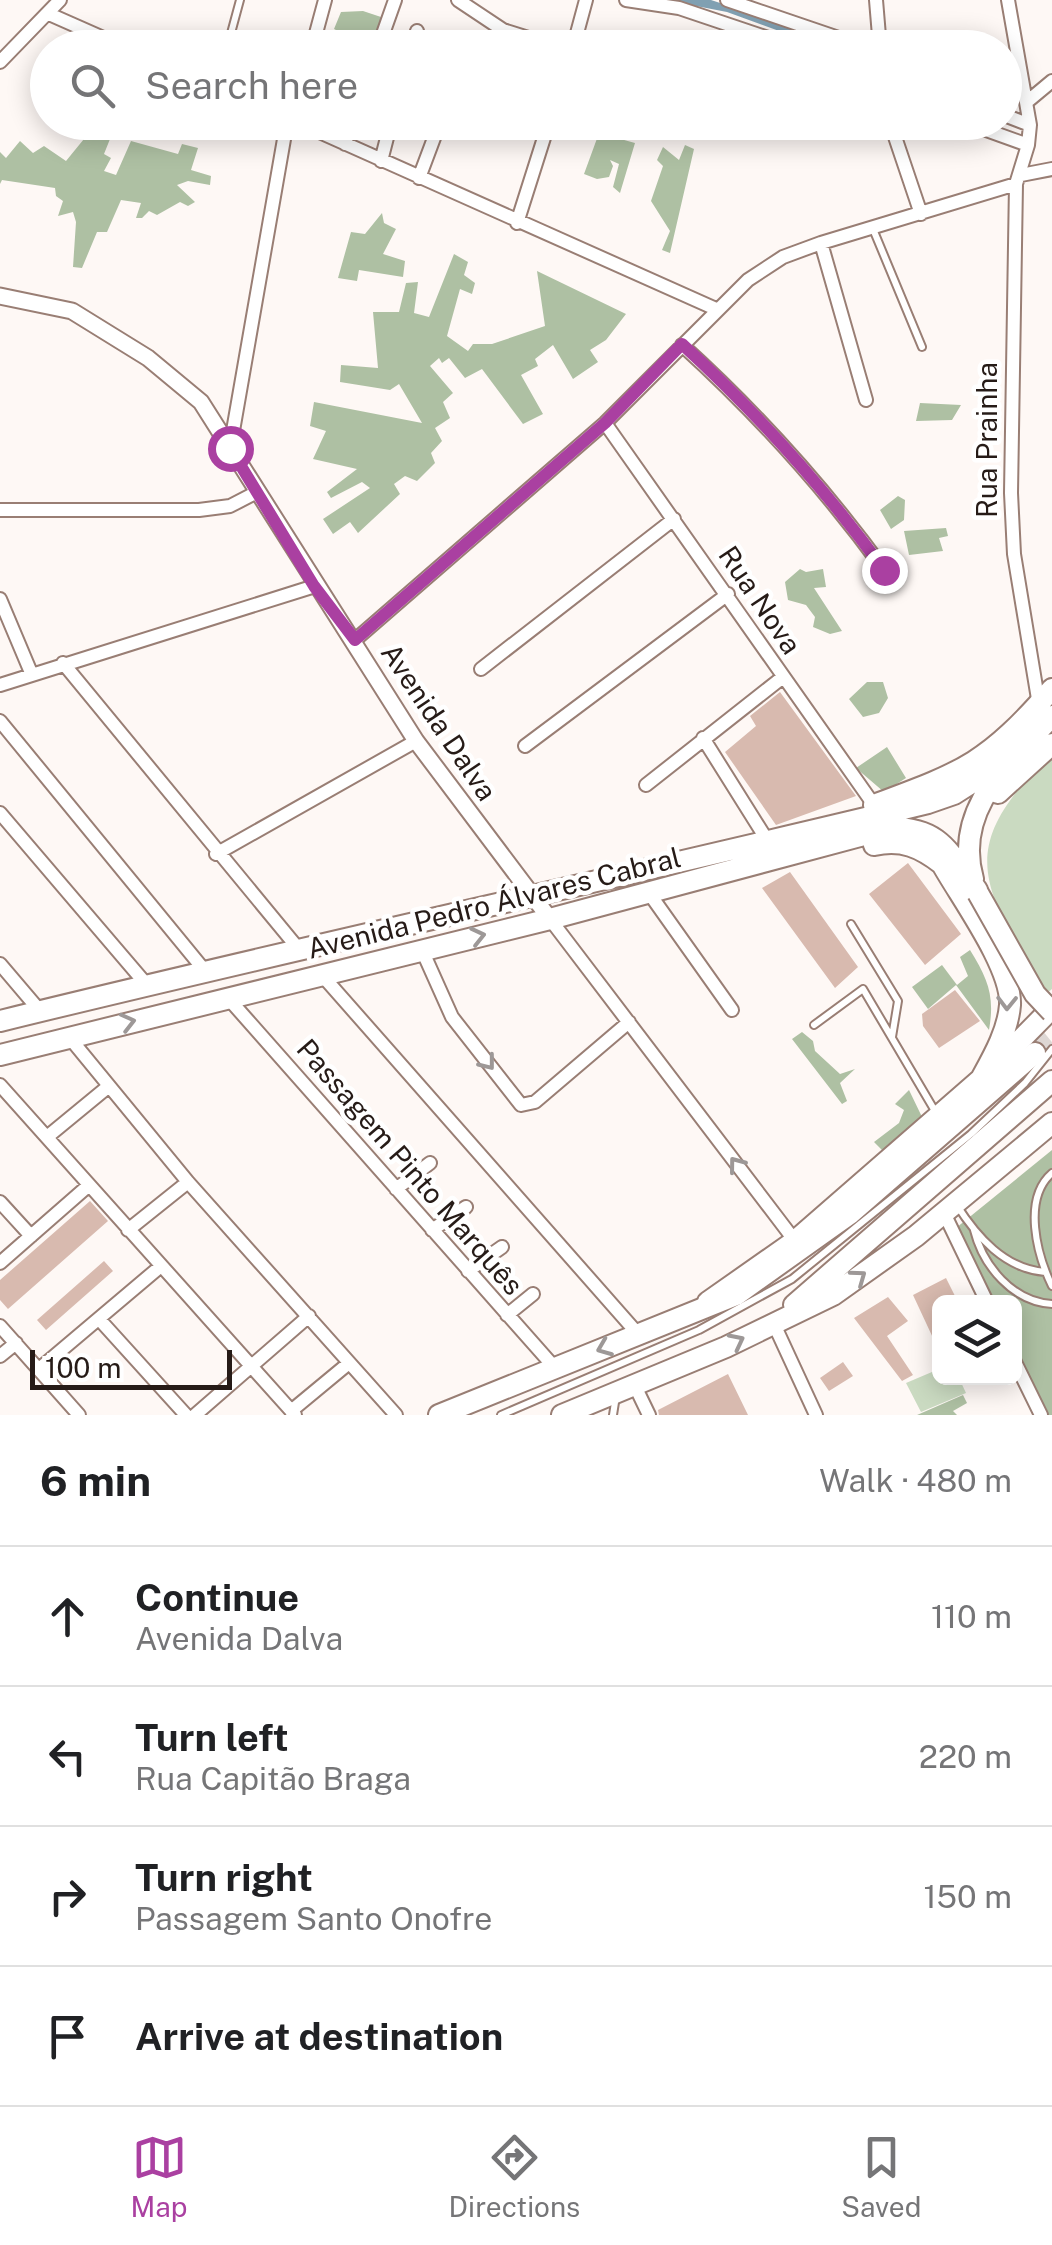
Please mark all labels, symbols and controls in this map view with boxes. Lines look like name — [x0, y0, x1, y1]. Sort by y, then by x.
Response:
search box — [30, 30, 1022, 140]
icon: search — [65, 58, 120, 113]
text: Search here — [145, 63, 358, 108]
street label: Rua Prainha — [970, 362, 1003, 518]
route start — [208, 426, 254, 472]
street label: Rua Nova — [712, 540, 808, 660]
route end — [862, 548, 908, 594]
street label: Avenida Dalva — [375, 637, 504, 806]
street label: Avenida Pedro Álvares Cabral — [304, 840, 684, 965]
one-way arrow — [469, 927, 486, 948]
one-way arrow — [996, 996, 1017, 1011]
one-way arrow — [119, 1013, 136, 1034]
street label: Passagem Pinto Marquês — [290, 1032, 530, 1301]
one-way arrow — [476, 1052, 494, 1070]
one-way arrow — [730, 1157, 748, 1175]
one-way arrow — [848, 1271, 866, 1288]
map controls — [932, 1295, 1022, 1385]
button: layers — [932, 1295, 1022, 1385]
one-way arrow — [726, 1334, 744, 1353]
one-way arrow — [596, 1336, 614, 1356]
scale bar — [30, 1345, 232, 1390]
text: 100 m — [45, 1351, 122, 1384]
text: 6 min — [40, 1456, 151, 1505]
text: Walk · 480 m — [819, 1462, 1012, 1499]
text: Continue — [135, 1575, 299, 1620]
icon: ahead — [40, 1589, 95, 1644]
text: 110 m — [931, 1598, 1012, 1635]
text: Avenida Dalva — [135, 1620, 343, 1657]
text: Turn left — [135, 1715, 289, 1760]
icon: left — [40, 1729, 95, 1784]
text: 220 m — [919, 1738, 1012, 1775]
text: Rua Capitão Braga — [135, 1760, 411, 1797]
text: Turn right — [135, 1855, 313, 1900]
icon: right — [40, 1869, 95, 1924]
text: 150 m — [923, 1878, 1012, 1915]
text: Passagem Santo Onofre — [135, 1900, 492, 1937]
icon: arrive — [40, 2009, 95, 2064]
text: Arrive at destination — [135, 2014, 503, 2059]
tab: Map — [131, 2130, 187, 2223]
tab: Directions — [449, 2130, 580, 2223]
tab: Saved — [841, 2130, 921, 2223]

